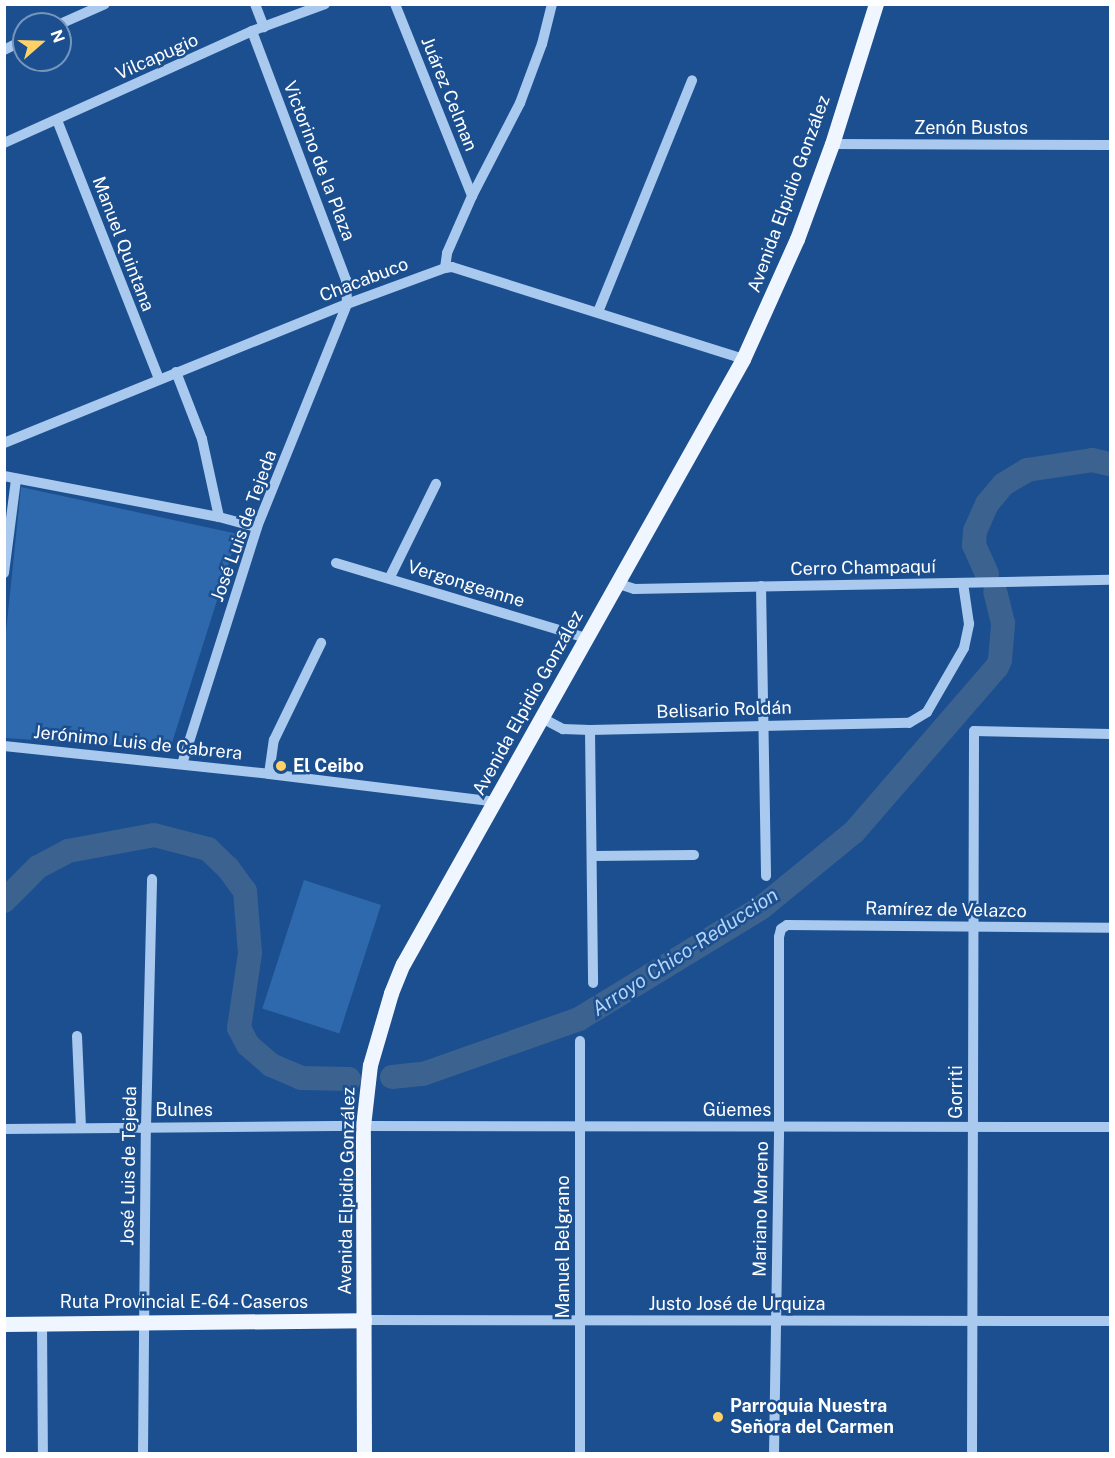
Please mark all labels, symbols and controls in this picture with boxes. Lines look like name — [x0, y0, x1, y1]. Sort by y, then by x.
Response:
north arrow — [12, 12, 72, 72]
text: N — [46, 27, 69, 45]
street label: Vilcapugio — [112, 29, 202, 85]
street label: Juárez Celman — [416, 34, 482, 154]
street label: Victorino de la Plaza — [278, 78, 360, 244]
street label: Avenida Elpidio González — [743, 93, 835, 295]
street label: Zenón Bustos — [914, 117, 1028, 139]
street label: Manuel Quintana — [87, 174, 159, 314]
street label: Chacabuco — [317, 253, 411, 307]
street label: José Luis de Tejeda — [206, 447, 282, 605]
street label: Vergongeanne — [405, 556, 527, 612]
street label: Cerro Champaquí — [790, 556, 936, 580]
street label: Avenida Elpidio González — [468, 607, 588, 799]
street label: Belisario Roldán — [656, 697, 792, 723]
street label: Jerónimo Luis de Cabrera — [32, 721, 244, 765]
place label: El Ceibo — [293, 755, 364, 777]
marker: El Ceibo — [274, 759, 288, 773]
water label: Arroyo Chico-Reduccion — [587, 883, 783, 1021]
street label: Ramírez de Velazco — [865, 898, 1027, 922]
street label: Gorriti — [945, 1065, 967, 1119]
street label: José Luis de Tejeda — [117, 1086, 141, 1246]
street label: Avenida Elpidio González — [334, 1087, 360, 1295]
street label: Bulnes — [155, 1099, 213, 1121]
street label: Güemes — [703, 1099, 771, 1121]
street label: Mariano Moreno — [749, 1141, 773, 1277]
street label: Manuel Belgrano — [552, 1175, 574, 1319]
street label: Ruta Provincial E-64 - Caseros — [57, 1291, 311, 1313]
street label: Justo José de Urquiza — [648, 1293, 826, 1315]
place label: Parroquia Nuestra Señora del Carmen — [730, 1396, 894, 1438]
marker: Parroquia Nuestra Señora del Carmen — [711, 1410, 725, 1424]

